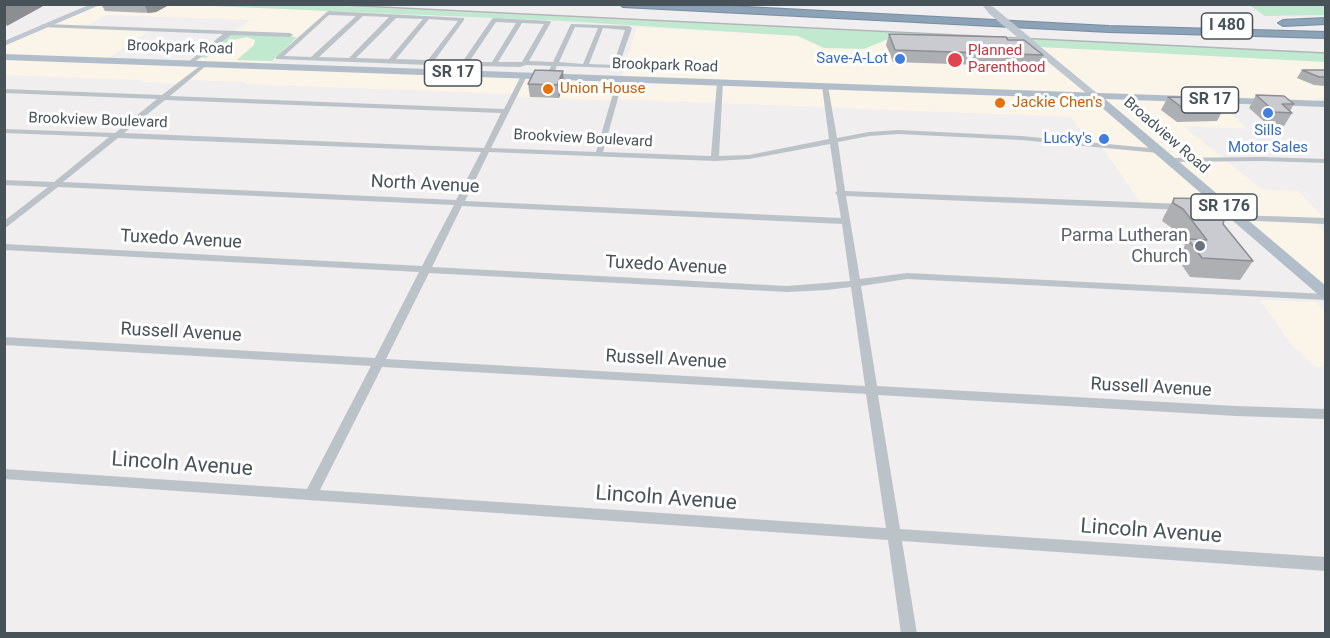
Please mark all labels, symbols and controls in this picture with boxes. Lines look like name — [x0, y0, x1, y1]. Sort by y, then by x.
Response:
road number: I 480 — [1202, 13, 1252, 39]
street label: Brookpark Road — [127, 37, 233, 59]
place label: Planned Parenthood — [968, 42, 1045, 77]
place label: Save-A-Lot — [816, 50, 888, 68]
marker: Planned Parenthood — [946, 51, 964, 69]
marker: Save-A-Lot — [893, 52, 907, 66]
street label: Brookpark Road — [612, 55, 718, 77]
road number: SR 17 — [424, 60, 482, 86]
place label: Union House — [560, 80, 645, 98]
marker: Union House — [541, 82, 555, 96]
road number: SR 17 — [1182, 87, 1238, 113]
place label: Jackie Chen's — [1012, 94, 1102, 112]
street label: Broadview Road — [1119, 94, 1213, 178]
marker: Jackie Chen's — [993, 96, 1007, 110]
marker: Sills Motor Sales — [1261, 106, 1275, 120]
street label: Brookview Boulevard — [28, 110, 168, 132]
place label: Sills Motor Sales — [1228, 122, 1308, 157]
street label: Brookview Boulevard — [513, 126, 653, 152]
place label: Lucky's — [1044, 130, 1092, 148]
marker: Lucky's — [1097, 132, 1111, 146]
street label: North Avenue — [370, 171, 480, 199]
road number: SR 176 — [1191, 194, 1257, 220]
place label: Parma Lutheran Church — [1061, 225, 1188, 268]
street label: Tuxedo Avenue — [120, 226, 242, 254]
marker: Parma Lutheran Church — [1193, 239, 1207, 253]
street label: Tuxedo Avenue — [605, 252, 727, 280]
street label: Russell Avenue — [120, 319, 242, 347]
street label: Russell Avenue — [605, 346, 727, 374]
street label: Russell Avenue — [1090, 374, 1212, 402]
street label: Lincoln Avenue — [111, 447, 253, 483]
street label: Lincoln Avenue — [595, 481, 737, 517]
street label: Lincoln Avenue — [1080, 514, 1222, 550]

